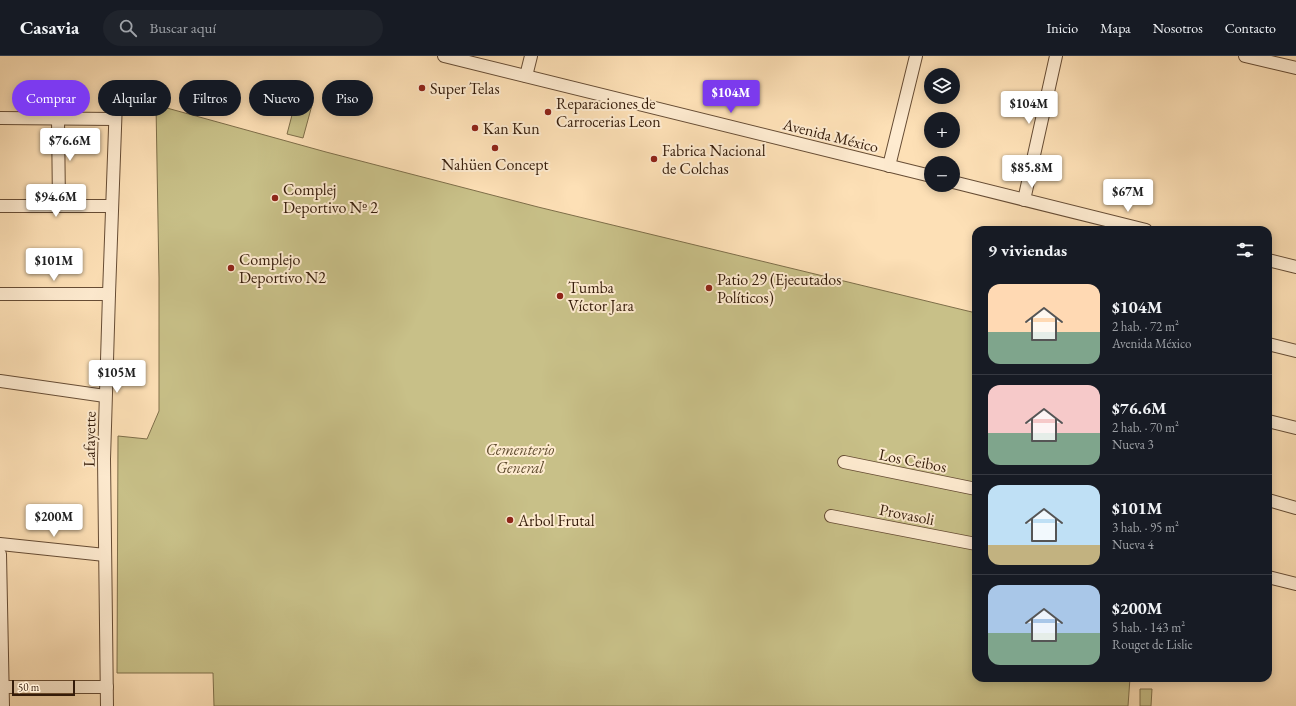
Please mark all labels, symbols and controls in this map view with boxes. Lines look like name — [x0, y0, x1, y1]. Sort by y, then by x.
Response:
search box — [103, 10, 383, 46]
text: Casavia — [20, 15, 79, 40]
icon: search — [117, 17, 139, 39]
text: Buscar aquí — [149, 18, 216, 37]
text: Inicio — [1047, 19, 1078, 37]
text: Mapa — [1100, 19, 1131, 37]
text: Nosotros — [1153, 19, 1203, 37]
text: Contacto — [1225, 19, 1276, 37]
map controls — [924, 68, 960, 192]
button: layers — [924, 68, 960, 104]
place label: Super Telas — [430, 78, 500, 99]
chip: Comprar — [12, 80, 90, 116]
chip: Alquilar — [98, 80, 171, 116]
chip: Filtros — [179, 80, 241, 116]
chip: Nuevo — [249, 80, 314, 116]
chip: Piso — [322, 80, 373, 116]
pin: $104M — [703, 80, 759, 114]
marker: Super Telas — [417, 83, 427, 93]
text: $104M — [712, 84, 750, 101]
pin: $104M — [1001, 91, 1057, 125]
place label: Reparaciones de Carrocerias Leon — [556, 93, 661, 132]
text: $104M — [1010, 95, 1048, 112]
marker: Reparaciones de Carrocerias Leon — [543, 107, 553, 117]
button: + — [924, 112, 960, 148]
street label: Avenida México — [780, 113, 881, 158]
place label: Kan Kun — [483, 118, 540, 139]
marker: Kan Kun — [470, 123, 480, 133]
pin: $76.6M — [37, 128, 103, 162]
text: $76.6M — [49, 132, 91, 149]
place label: Fabrica Nacional de Colchas — [662, 140, 766, 179]
marker: Nahüen Concept — [490, 143, 500, 153]
place label: Nahüen Concept — [441, 154, 549, 175]
marker: Fabrica Nacional de Colchas — [649, 154, 659, 164]
pin: $85.8M — [999, 155, 1065, 189]
button: − — [924, 156, 960, 192]
text: $85.8M — [1011, 159, 1053, 176]
place label: Complej Deportivo Nº 2 — [283, 179, 378, 218]
pin: $67M — [1104, 179, 1152, 213]
text: $67M — [1112, 183, 1144, 200]
pin: $94.6M — [23, 184, 89, 218]
text: $94.6M — [35, 188, 77, 205]
marker: Complej Deportivo Nº 2 — [270, 193, 280, 203]
text: 9 viviendas — [988, 239, 1067, 261]
icon: filters — [1234, 239, 1256, 261]
pin: $101M — [26, 248, 82, 282]
place label: Complejo Deportivo N2 — [239, 249, 326, 288]
text: $101M — [35, 252, 73, 269]
marker: Complejo Deportivo N2 — [226, 263, 236, 273]
place label: Patio 29 (Ejecutados Políticos) — [717, 269, 841, 308]
place label: Tumba Víctor Jara — [568, 277, 635, 316]
marker: Patio 29 (Ejecutados Políticos) — [704, 283, 714, 293]
marker: Tumba Víctor Jara — [555, 291, 565, 301]
text: $104M — [1112, 296, 1162, 318]
icon: home — [1020, 300, 1068, 348]
text: 2 hab. · 72 m² — [1112, 318, 1179, 335]
text: Avenida México — [1112, 335, 1192, 352]
pin: $105M — [89, 360, 145, 394]
text: $105M — [98, 364, 136, 381]
text: $76.6M — [1112, 397, 1167, 419]
icon: home — [1020, 401, 1068, 449]
street label: Lafayette — [79, 411, 100, 467]
text: 2 hab. · 70 m² — [1112, 419, 1179, 436]
text: Nueva 3 — [1112, 436, 1154, 453]
park label: Cementerio General — [486, 439, 554, 478]
street label: Los Ceibos — [877, 444, 949, 477]
text: $101M — [1112, 497, 1162, 519]
street label: Provasoli — [878, 499, 936, 530]
icon: home — [1020, 501, 1068, 549]
pin: $200M — [26, 504, 82, 538]
text: $200M — [35, 508, 73, 525]
place label: Arbol Frutal — [517, 510, 595, 531]
marker: Arbol Frutal — [505, 515, 515, 525]
text: 3 hab. · 95 m² — [1112, 519, 1179, 536]
text: Nueva 4 — [1112, 536, 1154, 553]
text: $200M — [1112, 597, 1162, 619]
icon: home — [1020, 601, 1068, 649]
text: 5 hab. · 143 m² — [1112, 619, 1185, 636]
text: Rouget de Lislie — [1112, 636, 1193, 653]
scale bar — [12, 678, 75, 697]
text: 50 m — [18, 680, 39, 694]

